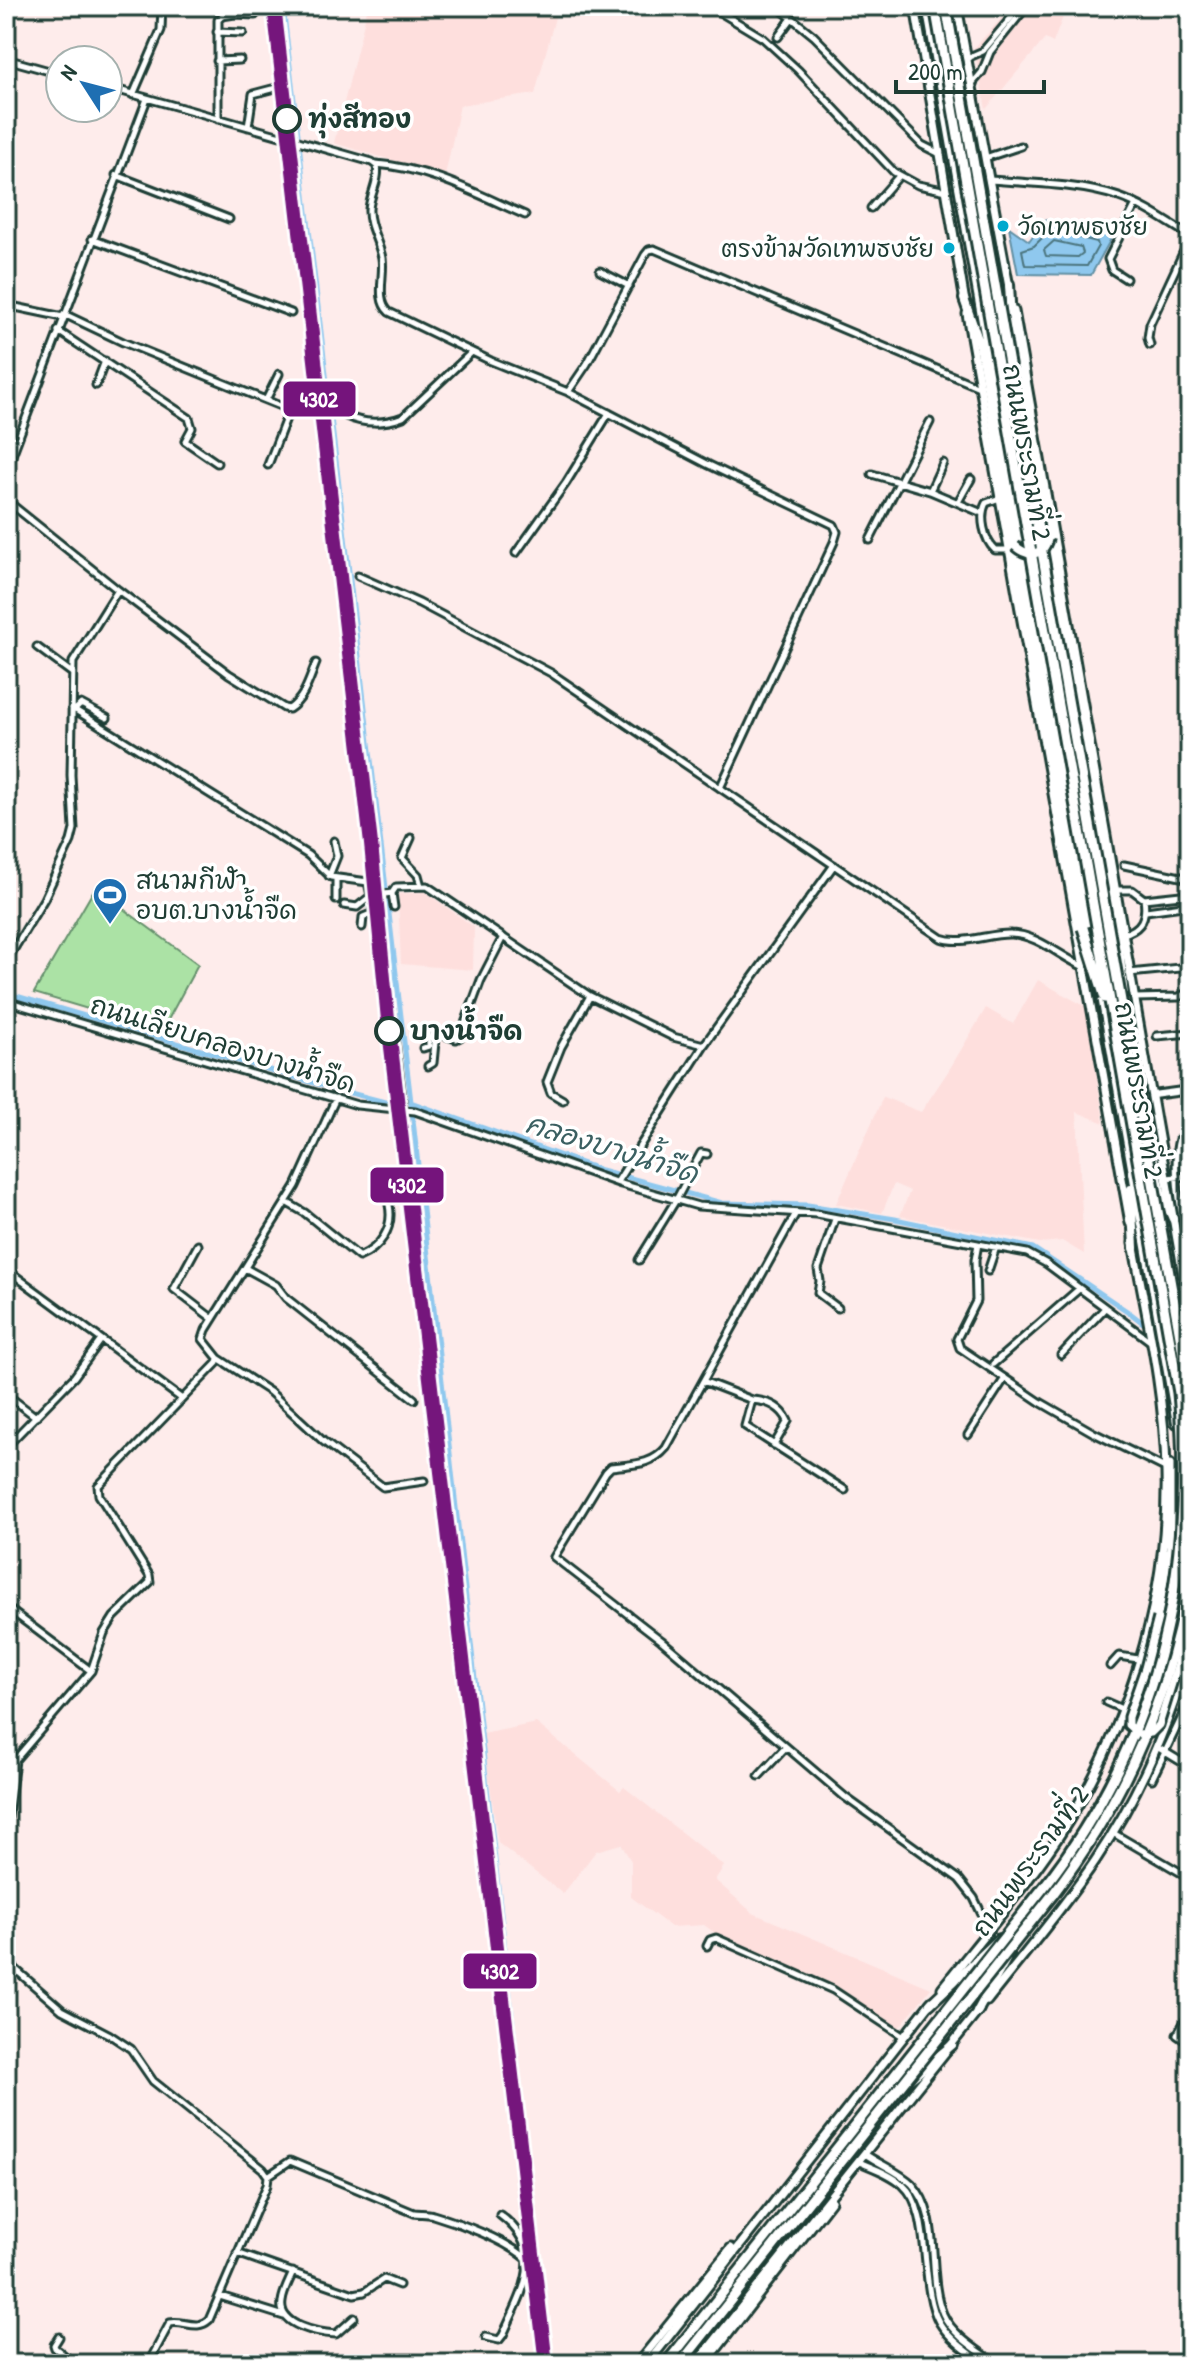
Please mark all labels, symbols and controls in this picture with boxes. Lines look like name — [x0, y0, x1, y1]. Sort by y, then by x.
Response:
north arrow — [44, 44, 124, 124]
scale bar — [896, 44, 1044, 94]
text: 200 m — [908, 55, 963, 87]
text: N — [52, 58, 84, 86]
place label: ทุ่งสีทอง — [308, 101, 411, 139]
marker: ทุ่งสีทอง — [273, 105, 301, 133]
place label: วัดเทพธงชัย — [1018, 210, 1148, 242]
marker: วัดเทพธงชัย — [995, 218, 1011, 234]
place label: ตรงข้ามวัดเทพธงชัย — [721, 232, 934, 264]
marker: ตรงข้ามวัดเทพธงชัย — [941, 240, 957, 256]
street label: ถนนพระรามที่ 2 — [995, 360, 1066, 543]
line badge: 4302 — [282, 380, 357, 418]
text: 4302 — [300, 384, 339, 414]
place label: สนามกีฬา อบต.บางน้ำจืด — [136, 862, 297, 927]
sports icon: สนามกีฬา อบต.บางน้ำจืด — [91, 876, 129, 926]
street label: ถนนเลียบคลองบางน้ำจืด — [86, 982, 361, 1101]
street label: ถนนพระรามที่ 2 — [1107, 998, 1178, 1181]
place label: บางน้ำจืด — [410, 1005, 523, 1048]
marker: บางน้ำจืด — [375, 1017, 403, 1045]
water label: คลองบางน้ำจืด — [521, 1098, 706, 1193]
line badge: 4302 — [369, 1166, 445, 1204]
text: 4302 — [388, 1170, 427, 1200]
street label: ถนนพระรามที่ 2 — [958, 1775, 1096, 1943]
line badge: 4302 — [462, 1952, 538, 1990]
text: 4302 — [481, 1956, 520, 1986]

